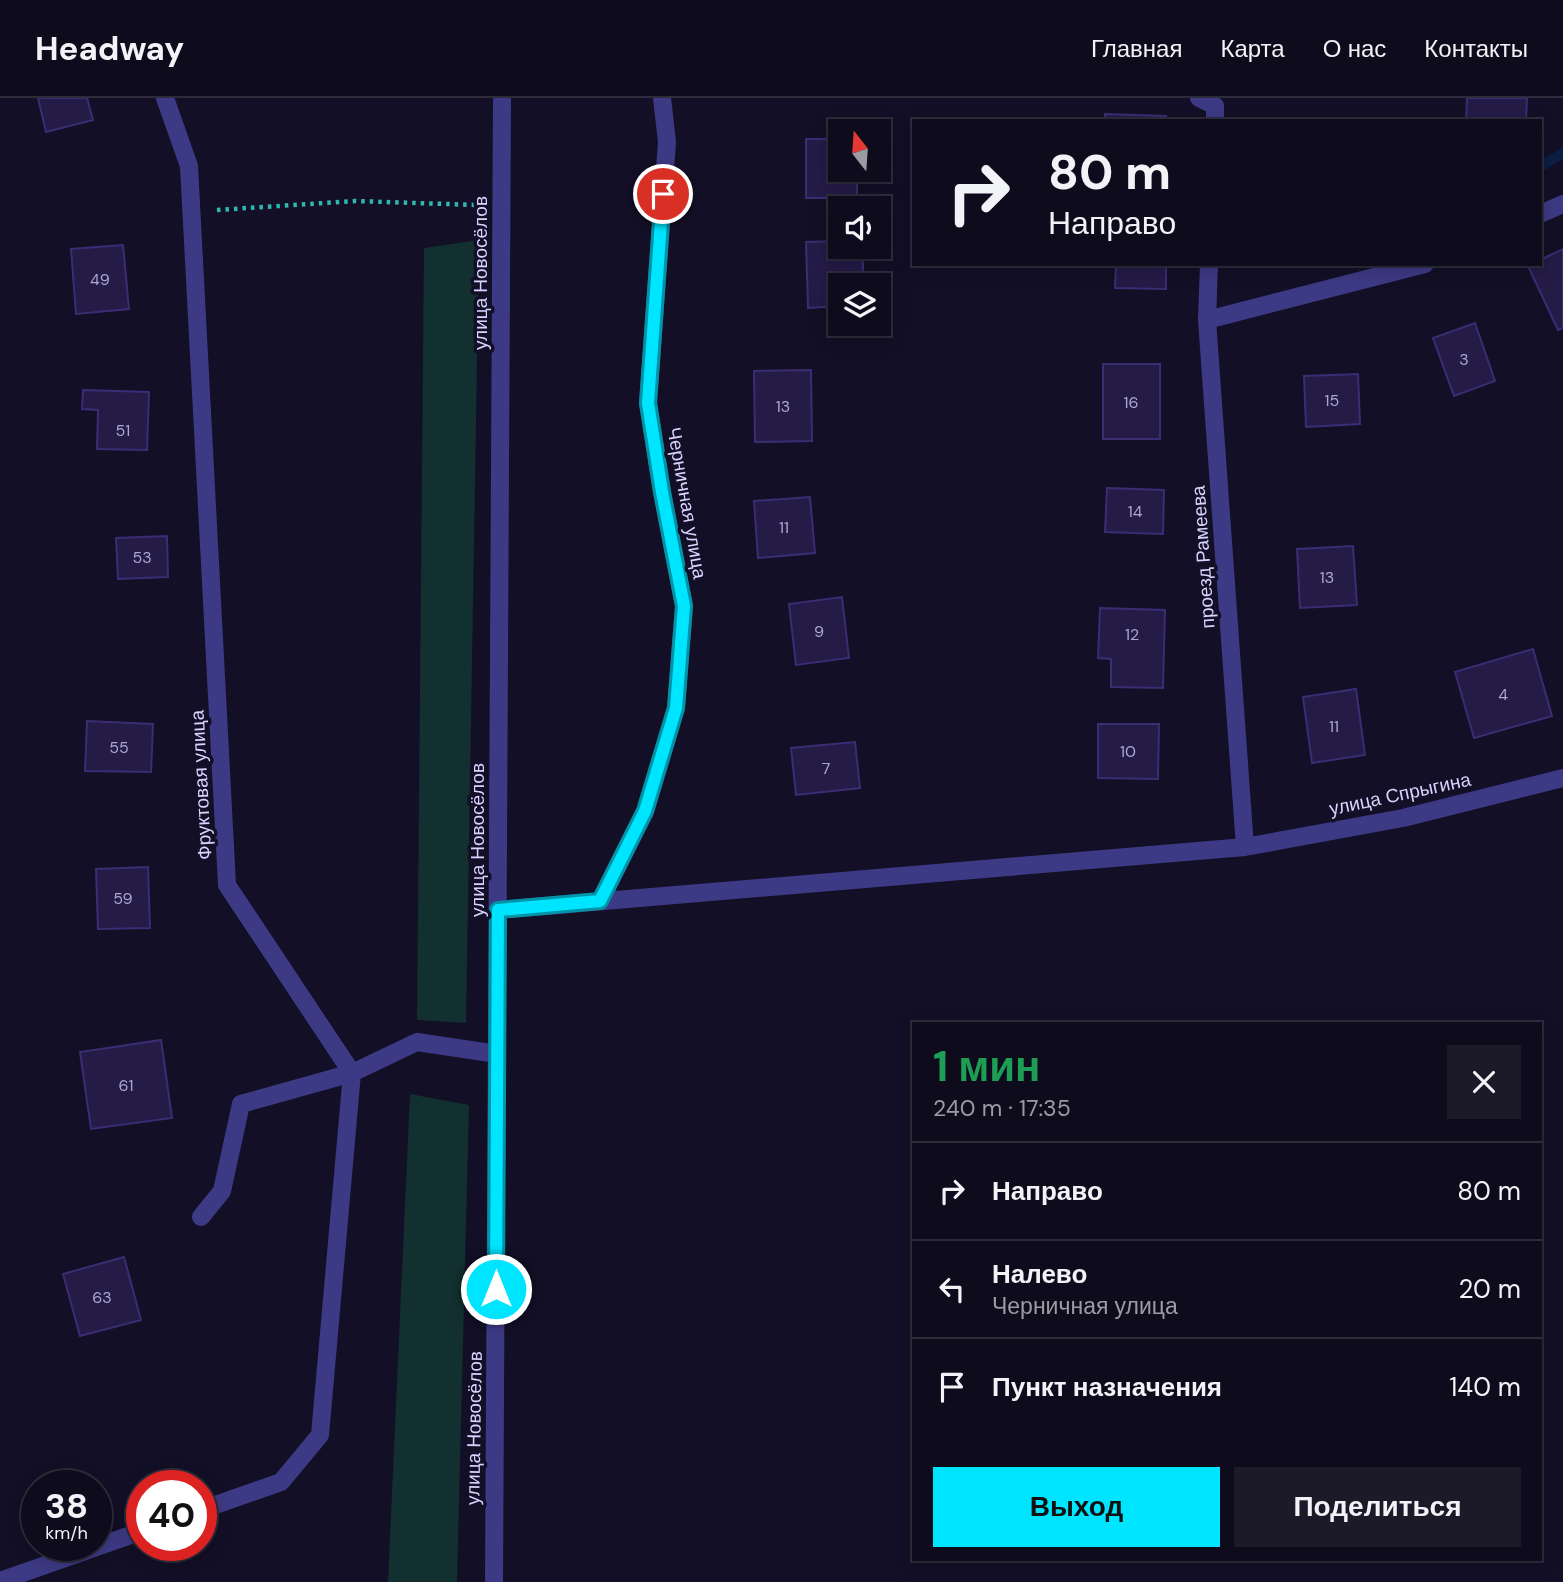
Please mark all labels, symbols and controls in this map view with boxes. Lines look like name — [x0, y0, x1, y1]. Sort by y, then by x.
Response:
text: Headway — [35, 27, 184, 70]
text: Главная — [1091, 33, 1182, 64]
text: Карта — [1220, 33, 1285, 64]
text: О нас — [1323, 33, 1386, 64]
text: Контакты — [1424, 33, 1528, 64]
north arrow — [828, 119, 891, 182]
map controls — [828, 119, 891, 336]
text: 80 m — [1048, 140, 1171, 204]
icon: right — [933, 147, 1024, 238]
pin — [633, 164, 693, 224]
icon: arrive — [644, 175, 682, 213]
street label: улица Новосёлов — [468, 196, 493, 350]
button: sound — [828, 196, 891, 259]
text: Направо — [1048, 202, 1176, 244]
house number: 49 — [90, 269, 110, 290]
button: layers — [828, 273, 891, 336]
house number: 3 — [1459, 349, 1469, 370]
house number: 15 — [1325, 390, 1339, 411]
house number: 16 — [1123, 392, 1139, 413]
house number: 13 — [776, 396, 790, 417]
house number: 51 — [116, 420, 130, 441]
street label: Черничная улица — [661, 425, 713, 581]
street label: проезд Рамеева — [1186, 484, 1220, 629]
house number: 14 — [1128, 501, 1143, 522]
house number: 11 — [779, 517, 789, 538]
house number: 53 — [132, 547, 152, 568]
house number: 13 — [1320, 567, 1334, 588]
house number: 9 — [814, 621, 824, 642]
house number: 12 — [1125, 624, 1139, 645]
house number: 4 — [1498, 684, 1508, 705]
street label: Фруктовая улица — [185, 709, 217, 861]
house number: 11 — [1329, 716, 1339, 737]
house number: 55 — [109, 737, 129, 758]
house number: 10 — [1120, 741, 1136, 762]
house number: 7 — [822, 758, 830, 779]
street label: улица Новосёлов — [465, 763, 490, 917]
street label: улица Спрыгина — [1327, 767, 1474, 821]
house number: 59 — [113, 888, 133, 909]
text: 1 мин — [933, 1039, 1040, 1094]
button: close — [1447, 1045, 1521, 1119]
house number: 61 — [118, 1075, 134, 1096]
text: 240 m · 17:35 — [933, 1093, 1071, 1123]
icon: right — [933, 1172, 971, 1210]
text: Направо — [992, 1174, 1103, 1208]
text: 80 m — [1457, 1174, 1521, 1208]
position arrow — [459, 1252, 533, 1326]
text: Налево — [992, 1257, 1087, 1291]
icon: left — [933, 1270, 971, 1308]
text: 20 m — [1458, 1272, 1521, 1306]
house number: 63 — [92, 1287, 112, 1308]
text: Черничная улица — [992, 1291, 1178, 1321]
street label: улица Новосёлов — [460, 1351, 488, 1505]
icon: arrive — [933, 1368, 971, 1406]
text: Пункт назначения — [992, 1370, 1222, 1404]
text: 140 m — [1449, 1370, 1521, 1404]
button: Выход — [933, 1467, 1220, 1547]
button: Поделиться — [1234, 1467, 1521, 1547]
speed limit sign: 40 — [126, 1470, 217, 1561]
text: 38 — [45, 1483, 88, 1529]
text: km/h — [45, 1521, 88, 1545]

